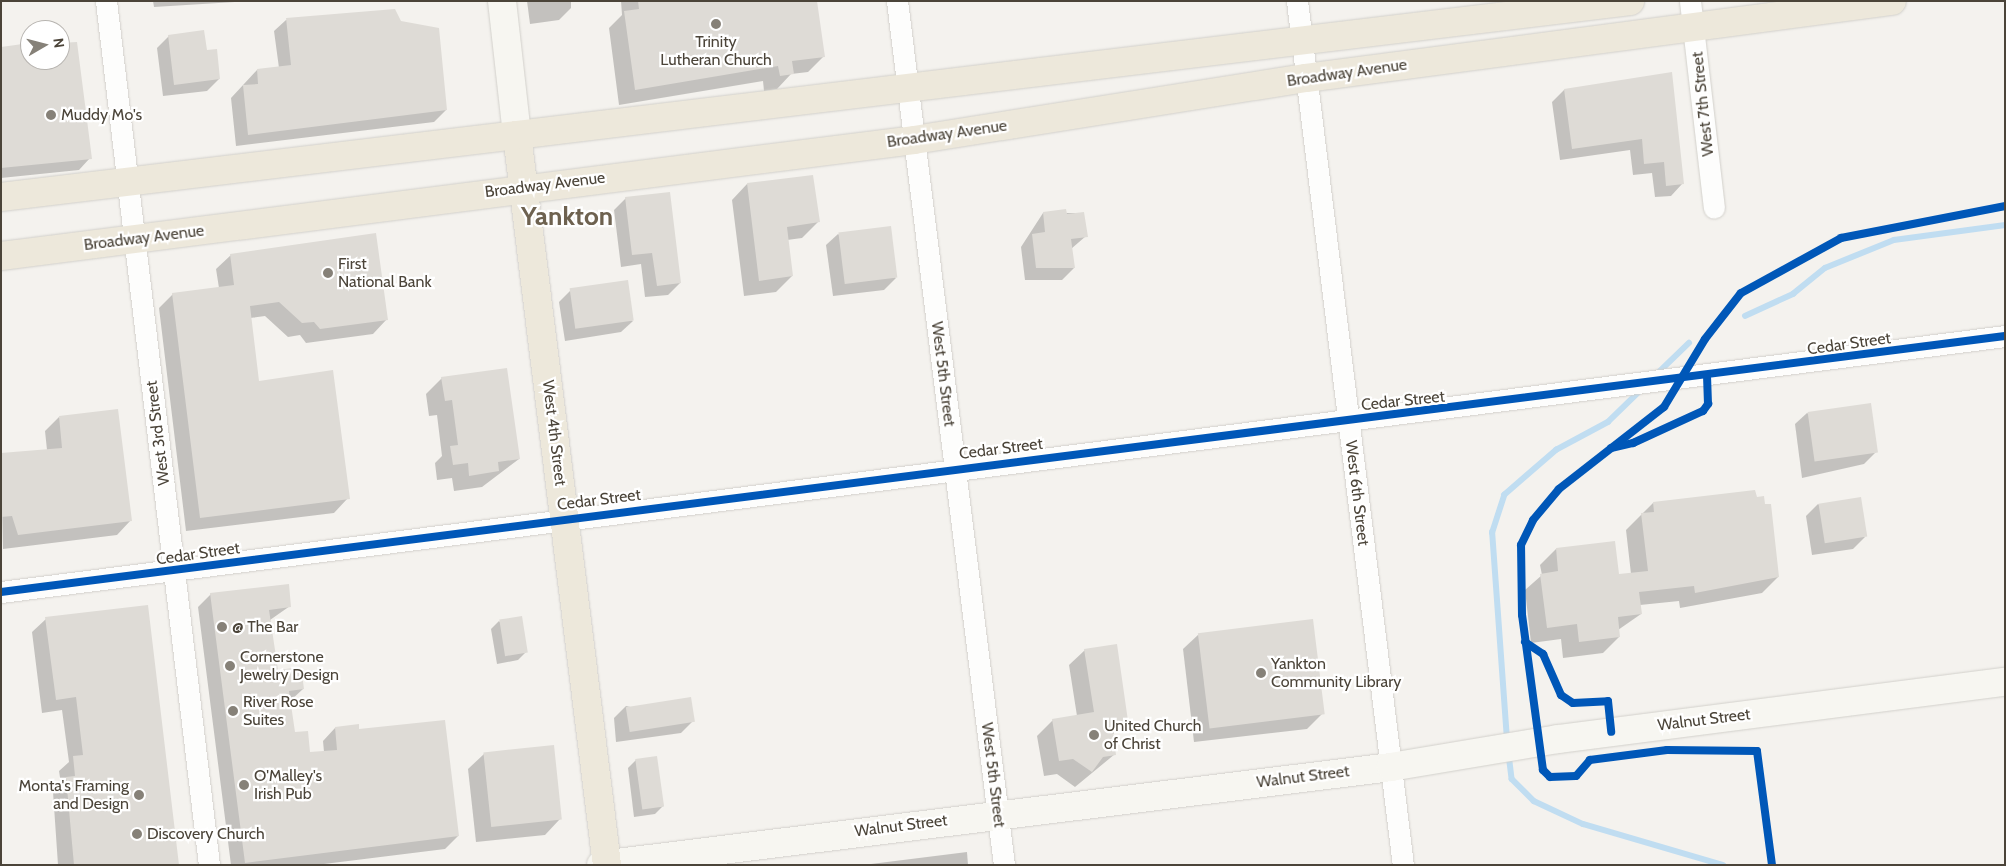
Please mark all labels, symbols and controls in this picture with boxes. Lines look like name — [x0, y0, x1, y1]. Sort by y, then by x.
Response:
marker: Trinity Lutheran Church — [710, 18, 722, 30]
north arrow — [20, 20, 70, 70]
place label: Trinity Lutheran Church — [660, 32, 772, 70]
text: N — [49, 37, 68, 49]
street label: West 7th Street — [1688, 51, 1718, 157]
street label: Broadway Avenue — [1286, 55, 1408, 91]
place label: Muddy Mo's — [61, 105, 142, 125]
marker: Muddy Mo's — [45, 109, 57, 121]
street label: Broadway Avenue — [886, 116, 1008, 152]
street label: Broadway Avenue — [484, 168, 606, 202]
district label: Yankton — [521, 201, 613, 233]
street label: Broadway Avenue — [83, 221, 205, 255]
place label: First National Bank — [338, 254, 432, 292]
marker: First National Bank — [322, 267, 334, 279]
street label: West 5th Street — [927, 320, 959, 428]
street label: Cedar Street — [1806, 329, 1892, 359]
street label: West 4th Street — [538, 379, 570, 487]
street label: West 3rd Street — [142, 380, 174, 486]
street label: Cedar Street — [1360, 387, 1446, 415]
street label: Cedar Street — [958, 434, 1044, 464]
street label: West 6th Street — [1341, 439, 1373, 547]
street label: Cedar Street — [556, 485, 642, 515]
street label: Cedar Street — [155, 539, 241, 569]
place label: @ The Bar — [232, 617, 298, 637]
marker: @ The Bar — [216, 621, 228, 633]
place label: Cornerstone Jewelry Design — [240, 647, 339, 685]
place label: Yankton Community Library — [1271, 654, 1401, 692]
marker: Cornerstone Jewelry Design — [224, 660, 236, 672]
marker: Yankton Community Library — [1255, 667, 1267, 679]
place label: River Rose Suites — [243, 692, 313, 730]
marker: River Rose Suites — [227, 705, 239, 717]
street label: Walnut Street — [1656, 705, 1752, 735]
place label: United Church of Christ — [1104, 716, 1201, 754]
street label: West 5th Street — [977, 721, 1009, 829]
marker: United Church of Christ — [1088, 729, 1100, 741]
street label: Walnut Street — [1255, 762, 1351, 792]
place label: O'Malley's Irish Pub — [254, 766, 322, 804]
place label: Monta's Framing and Design — [18, 776, 129, 814]
marker: O'Malley's Irish Pub — [238, 779, 250, 791]
marker: Monta's Framing and Design — [133, 789, 145, 801]
street label: Walnut Street — [853, 811, 949, 841]
place label: Discovery Church — [147, 824, 265, 844]
marker: Discovery Church — [131, 828, 143, 840]

